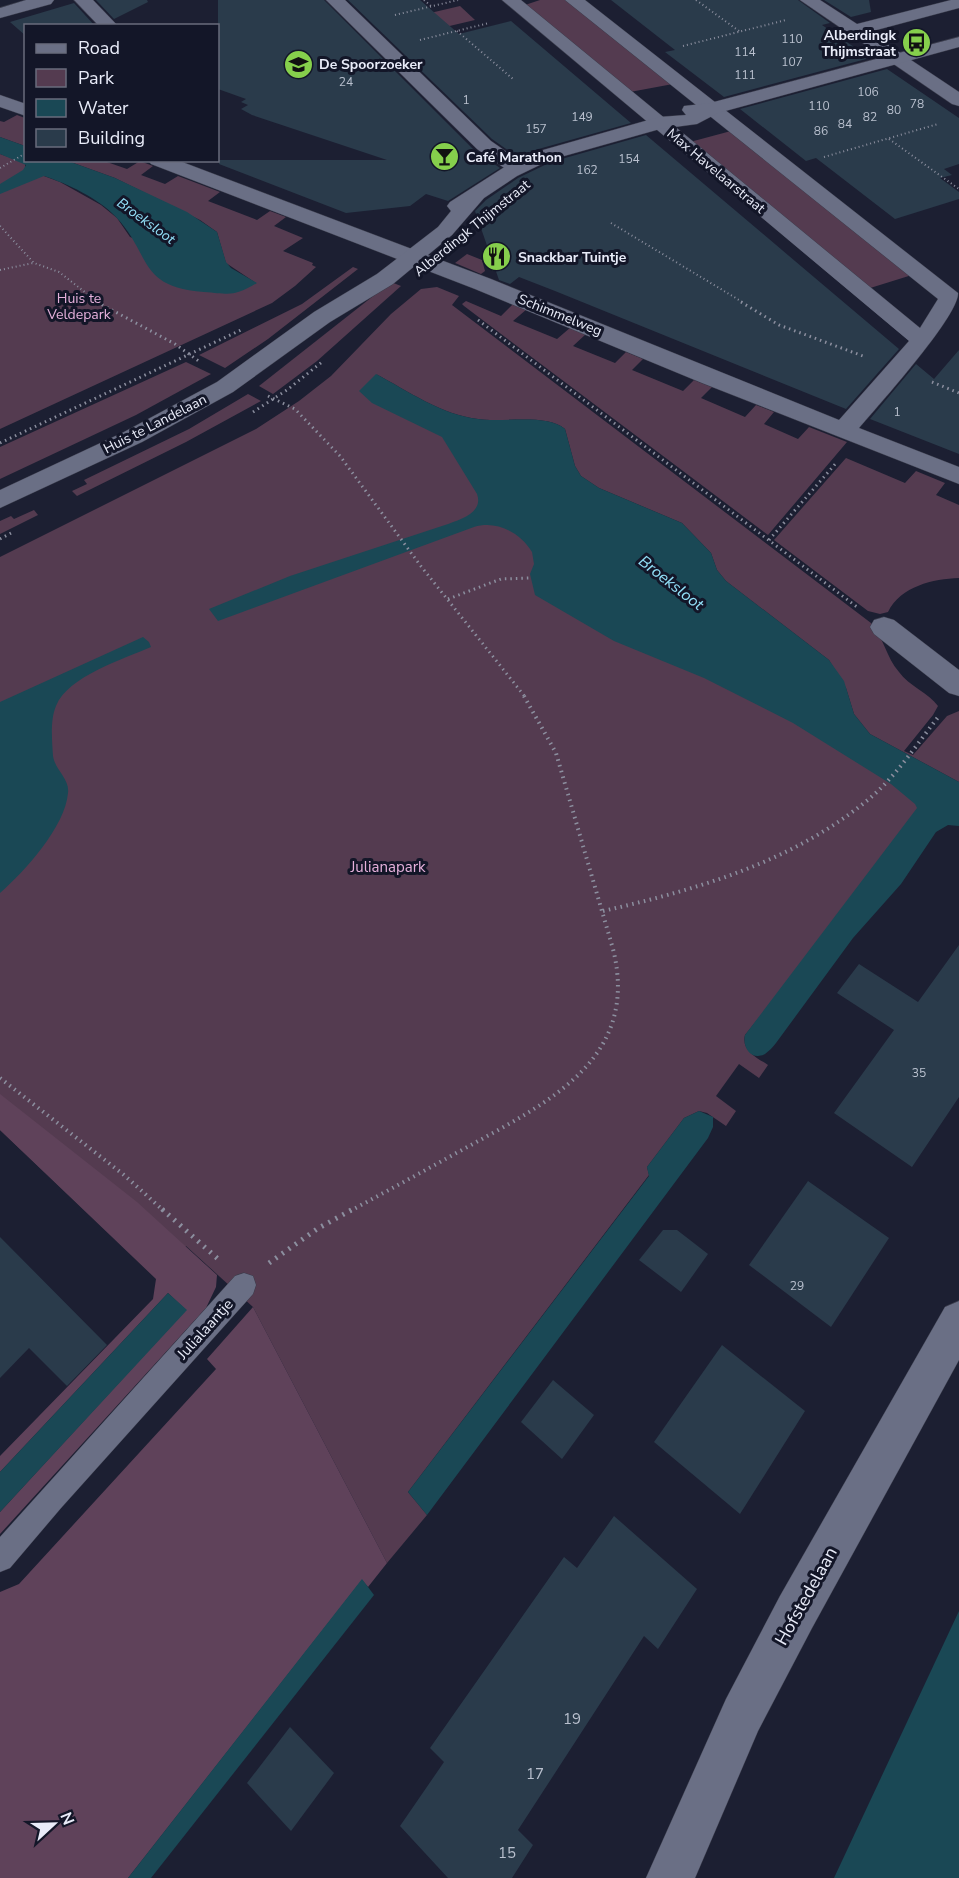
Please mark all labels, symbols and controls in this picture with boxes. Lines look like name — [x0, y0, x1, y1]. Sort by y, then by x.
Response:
legend — [24, 24, 219, 162]
place label: Alberdingk Thijmstraat — [821, 26, 897, 61]
bus stop icon: Alberdingk Thijmstraat — [901, 27, 933, 59]
house number: 110 — [781, 31, 803, 47]
text: Road — [78, 36, 120, 60]
house number: 114 — [734, 44, 756, 60]
school or university icon: De Spoorzoeker — [282, 48, 314, 80]
house number: 107 — [781, 54, 803, 70]
place label: De Spoorzoeker — [319, 55, 423, 74]
text: Park — [78, 66, 115, 90]
house number: 111 — [734, 67, 756, 83]
house number: 24 — [339, 74, 353, 90]
house number: 106 — [857, 84, 879, 100]
house number: 1 — [462, 92, 470, 108]
text: Water — [78, 96, 129, 120]
house number: 78 — [910, 96, 924, 112]
house number: 110 — [808, 98, 830, 114]
house number: 80 — [887, 102, 901, 118]
house number: 149 — [571, 109, 593, 125]
house number: 82 — [863, 109, 877, 125]
house number: 84 — [838, 116, 852, 132]
house number: 157 — [525, 121, 547, 137]
house number: 86 — [814, 123, 828, 139]
street label: Max Havelaarstraat — [663, 124, 769, 218]
text: Building — [78, 126, 145, 150]
bar icon: Café Marathon — [429, 141, 461, 173]
place label: Café Marathon — [466, 148, 562, 167]
house number: 154 — [618, 151, 640, 167]
house number: 162 — [576, 162, 598, 178]
street label: Alberdingk Thijmstraat — [410, 175, 534, 281]
water label: Broeksloot — [113, 193, 180, 249]
restaurant icon: Snackbar Tuintje — [481, 241, 513, 273]
place label: Snackbar Tuintje — [518, 248, 627, 267]
park label: Huis te Veldepark — [46, 289, 112, 324]
street label: Schimmelweg — [515, 290, 605, 340]
street label: Huis te Landelaan — [100, 390, 210, 458]
house number: 1 — [893, 404, 901, 420]
water label: Broeksloot — [634, 551, 709, 616]
park label: Julianapark — [349, 857, 426, 877]
house number: 35 — [912, 1065, 926, 1081]
house number: 29 — [790, 1278, 804, 1294]
street label: Julialaantje — [172, 1295, 237, 1364]
street label: Hofstedelaan — [769, 1543, 843, 1649]
house number: 19 — [563, 1709, 581, 1729]
house number: 17 — [526, 1764, 544, 1784]
north arrow — [24, 1794, 84, 1854]
text: N — [55, 1809, 79, 1828]
house number: 15 — [498, 1843, 516, 1863]

